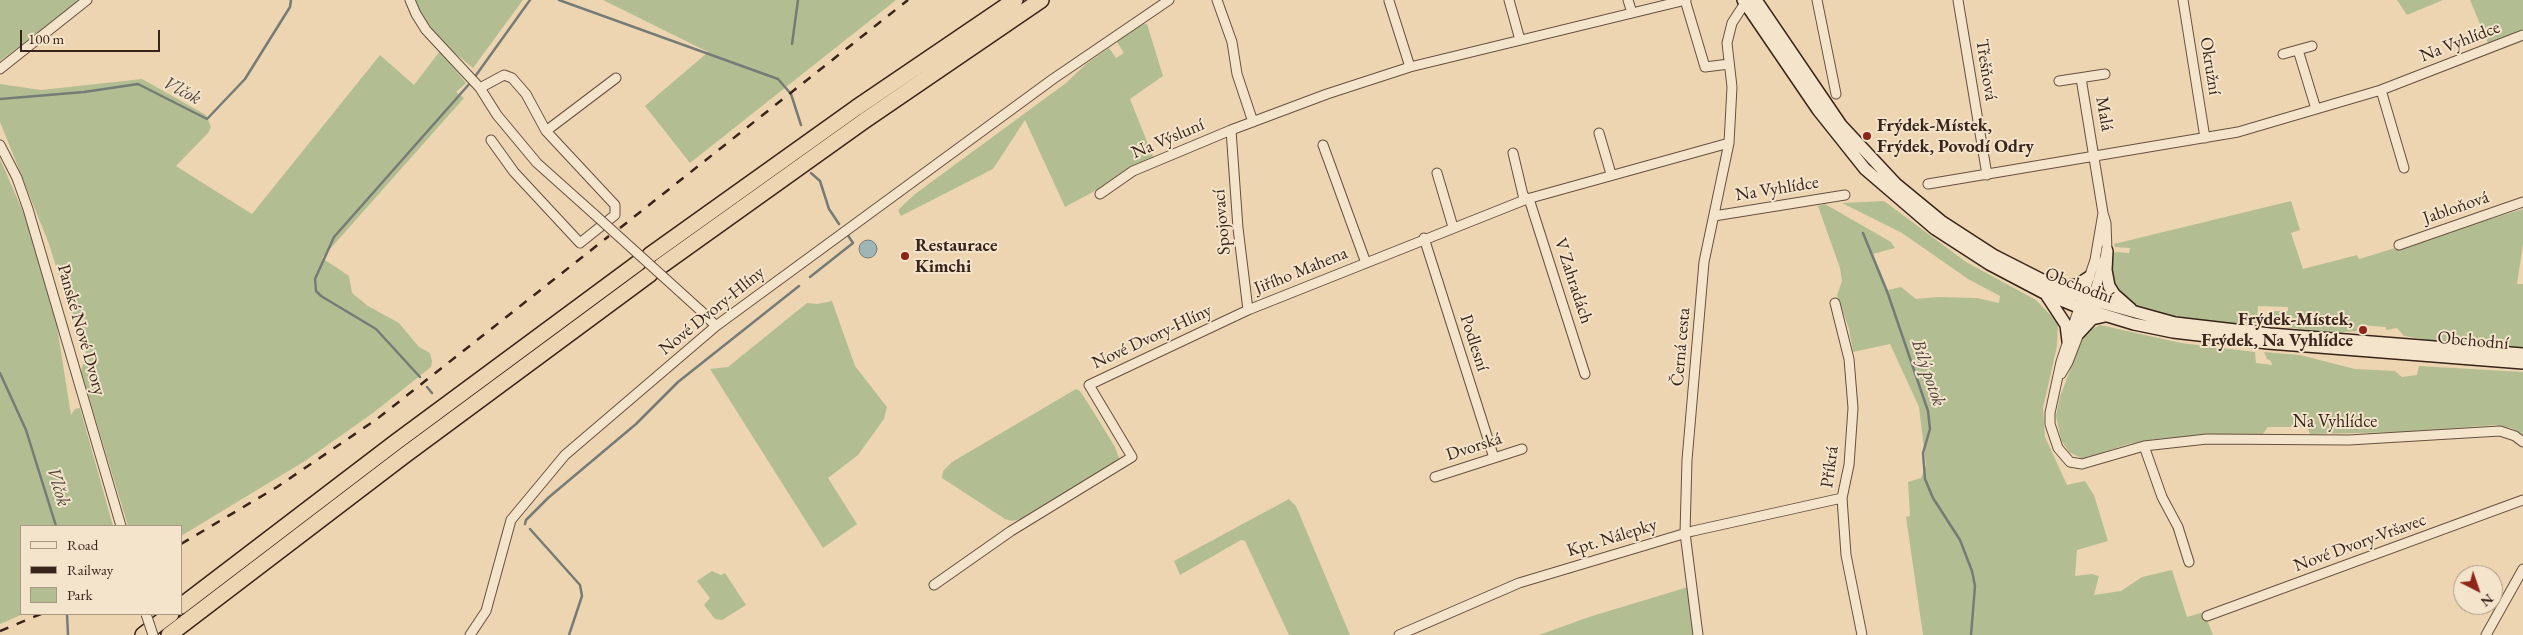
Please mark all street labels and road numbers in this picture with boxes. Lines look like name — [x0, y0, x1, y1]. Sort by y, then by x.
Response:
street label: Na Vyhlídce — [2417, 17, 2503, 67]
street label: Okružní — [2195, 35, 2225, 97]
street label: Třešňová — [1970, 38, 2002, 102]
street label: Malá — [2090, 95, 2118, 133]
street label: Na Výsluní — [1128, 114, 1208, 164]
street label: Na Vyhlídce — [1734, 172, 1820, 206]
street label: Jabloňová — [2420, 187, 2492, 229]
street label: Spojovací — [1208, 188, 1236, 256]
street label: V Zahradách — [1549, 235, 1597, 327]
street label: Jiřího Mahena — [1251, 242, 1351, 300]
street label: Panské Nové Dvory — [52, 262, 110, 398]
street label: Nové Dvory-Hlíny — [655, 262, 769, 360]
street label: Obchodní — [2042, 263, 2116, 309]
street label: Nové Dvory-Hlíny — [1089, 300, 1215, 374]
street label: Černá cesta — [1667, 307, 1695, 387]
street label: Podlesní — [1455, 312, 1493, 374]
street label: Obchodní — [2436, 327, 2510, 355]
street label: Na Vyhlídce — [2293, 411, 2377, 433]
street label: Dvorská — [1443, 428, 1505, 466]
street label: Příkrá — [1816, 445, 1844, 489]
street label: Nové Dvory-Vršavec — [2291, 509, 2429, 577]
street label: Kpt. Nálepky — [1564, 514, 1660, 562]

